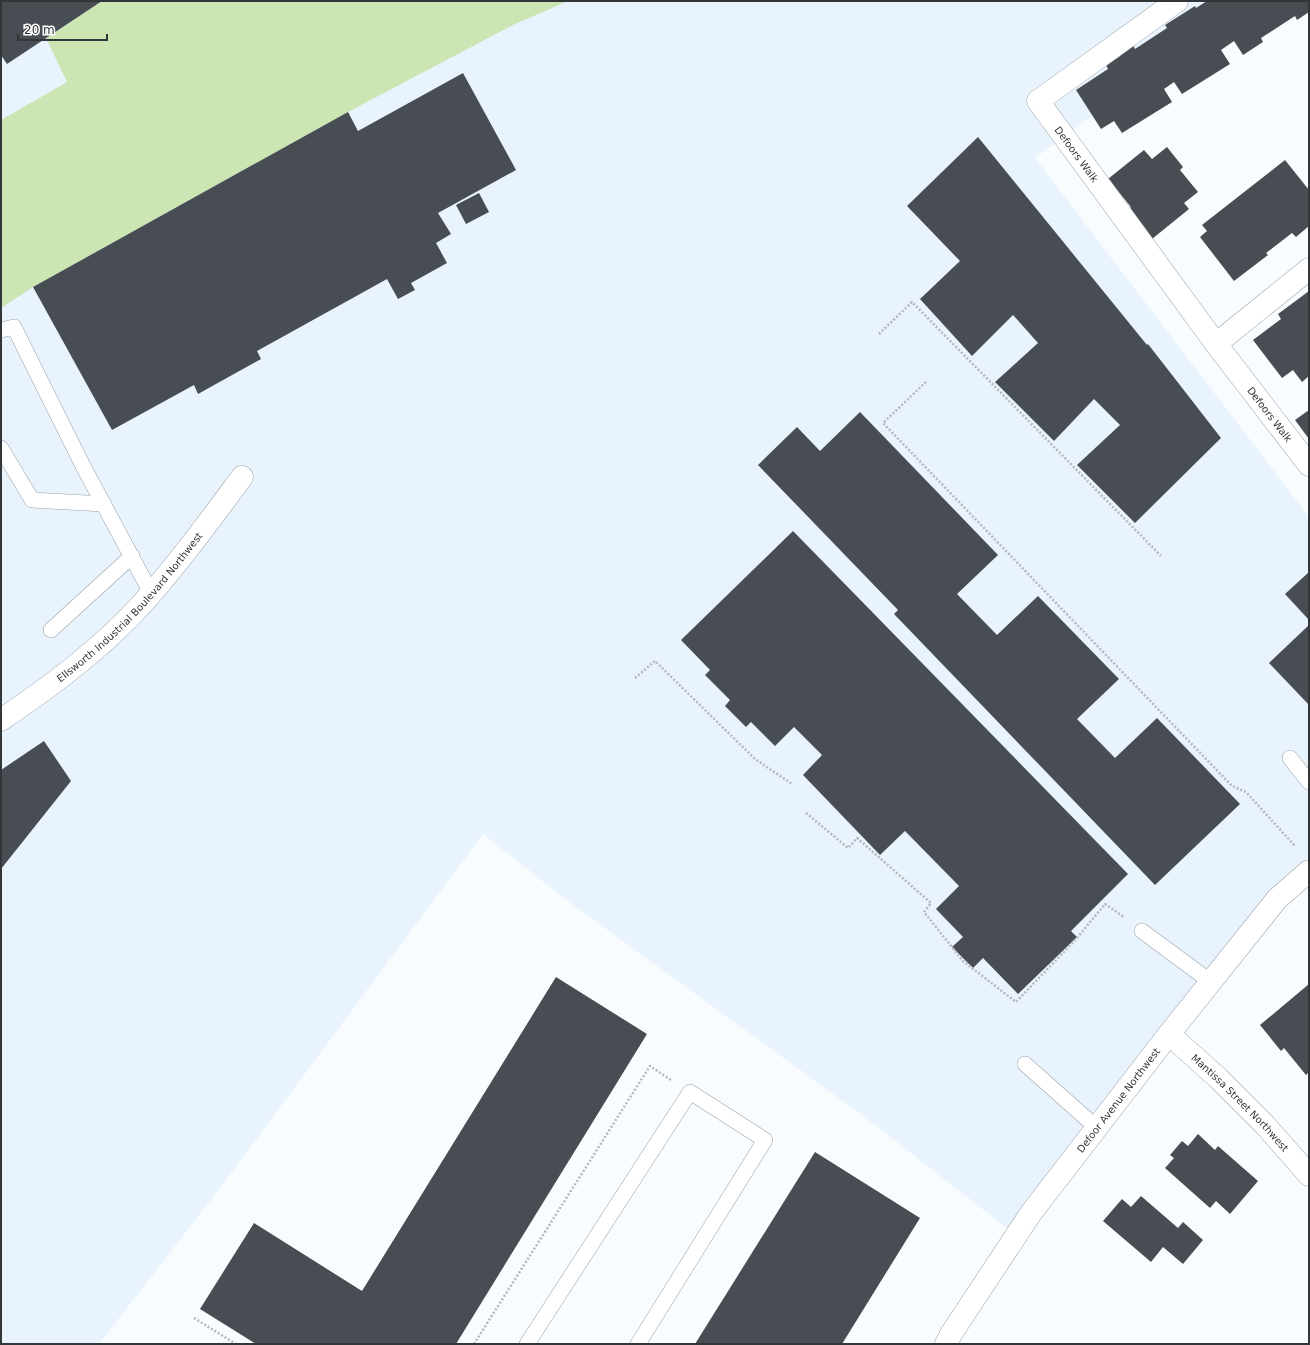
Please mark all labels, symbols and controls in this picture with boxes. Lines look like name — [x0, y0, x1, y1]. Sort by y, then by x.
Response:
scale bar — [18, 16, 107, 42]
text: 20 m — [24, 23, 55, 37]
street label: Defoors Walk — [1052, 124, 1101, 184]
street label: Defoors Walk — [1245, 385, 1294, 444]
street label: Ellsworth Industrial Boulevard Northwest — [55, 530, 205, 684]
street label: Defoor Avenue Northwest — [1075, 1046, 1162, 1155]
street label: Mantissa Street Northwest — [1189, 1052, 1291, 1154]

